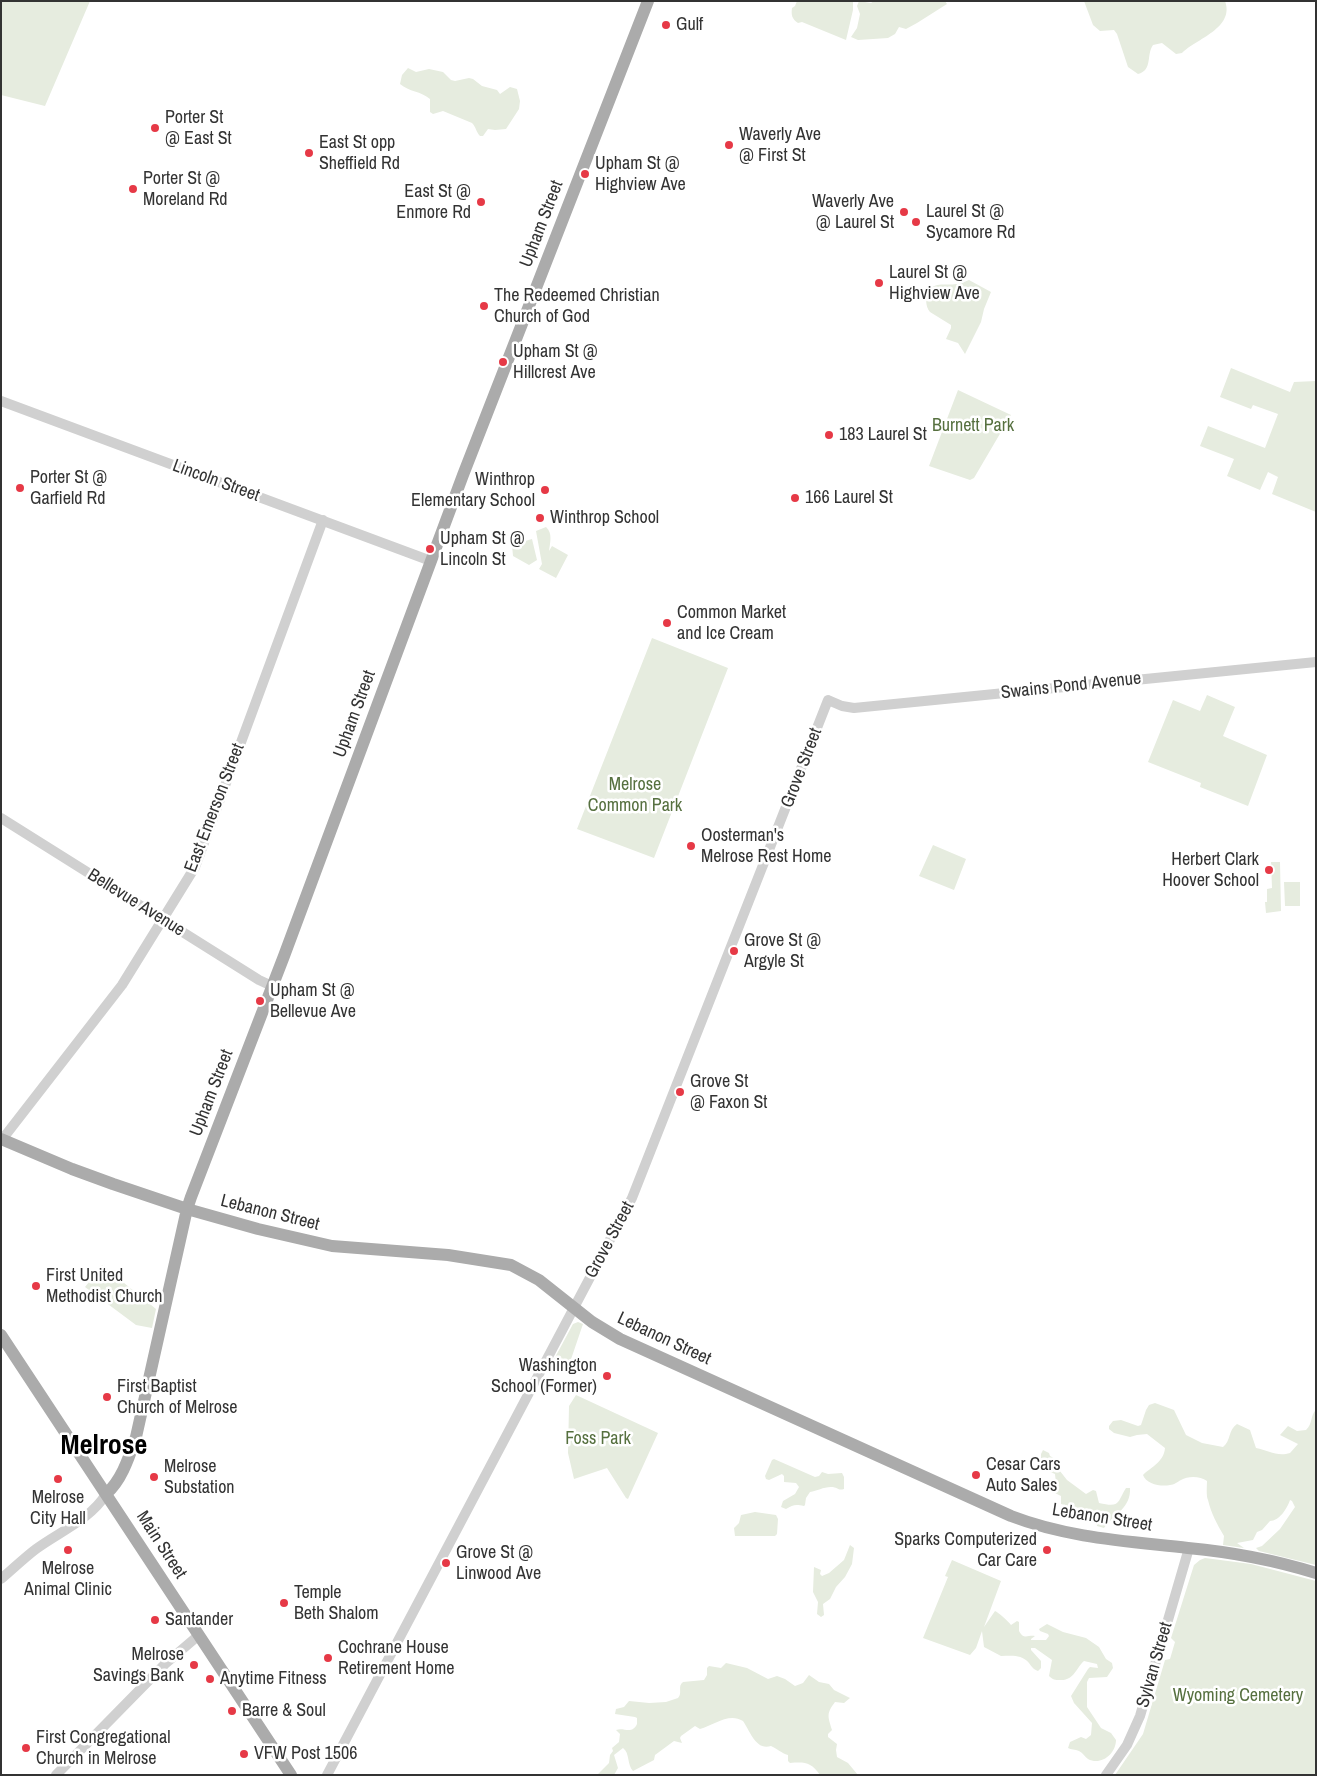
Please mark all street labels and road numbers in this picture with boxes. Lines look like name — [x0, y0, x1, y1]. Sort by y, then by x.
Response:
street label: Upham Street — [516, 178, 568, 270]
street label: Lincoln Street — [170, 455, 262, 507]
street label: Upham Street — [329, 668, 381, 760]
street label: Swains Pond Avenue — [1000, 668, 1142, 704]
street label: Grove Street — [777, 725, 827, 811]
street label: East Emerson Street — [181, 741, 249, 875]
street label: Bellevue Avenue — [83, 865, 189, 941]
street label: Upham Street — [186, 1047, 238, 1139]
street label: Lebanon Street — [218, 1190, 322, 1236]
street label: Grove Street — [581, 1198, 639, 1282]
street label: Lebanon Street — [614, 1308, 714, 1370]
street label: Lebanon Street — [1050, 1499, 1154, 1537]
street label: Main Street — [131, 1507, 191, 1583]
street label: Sylvan Street — [1133, 1620, 1177, 1710]

